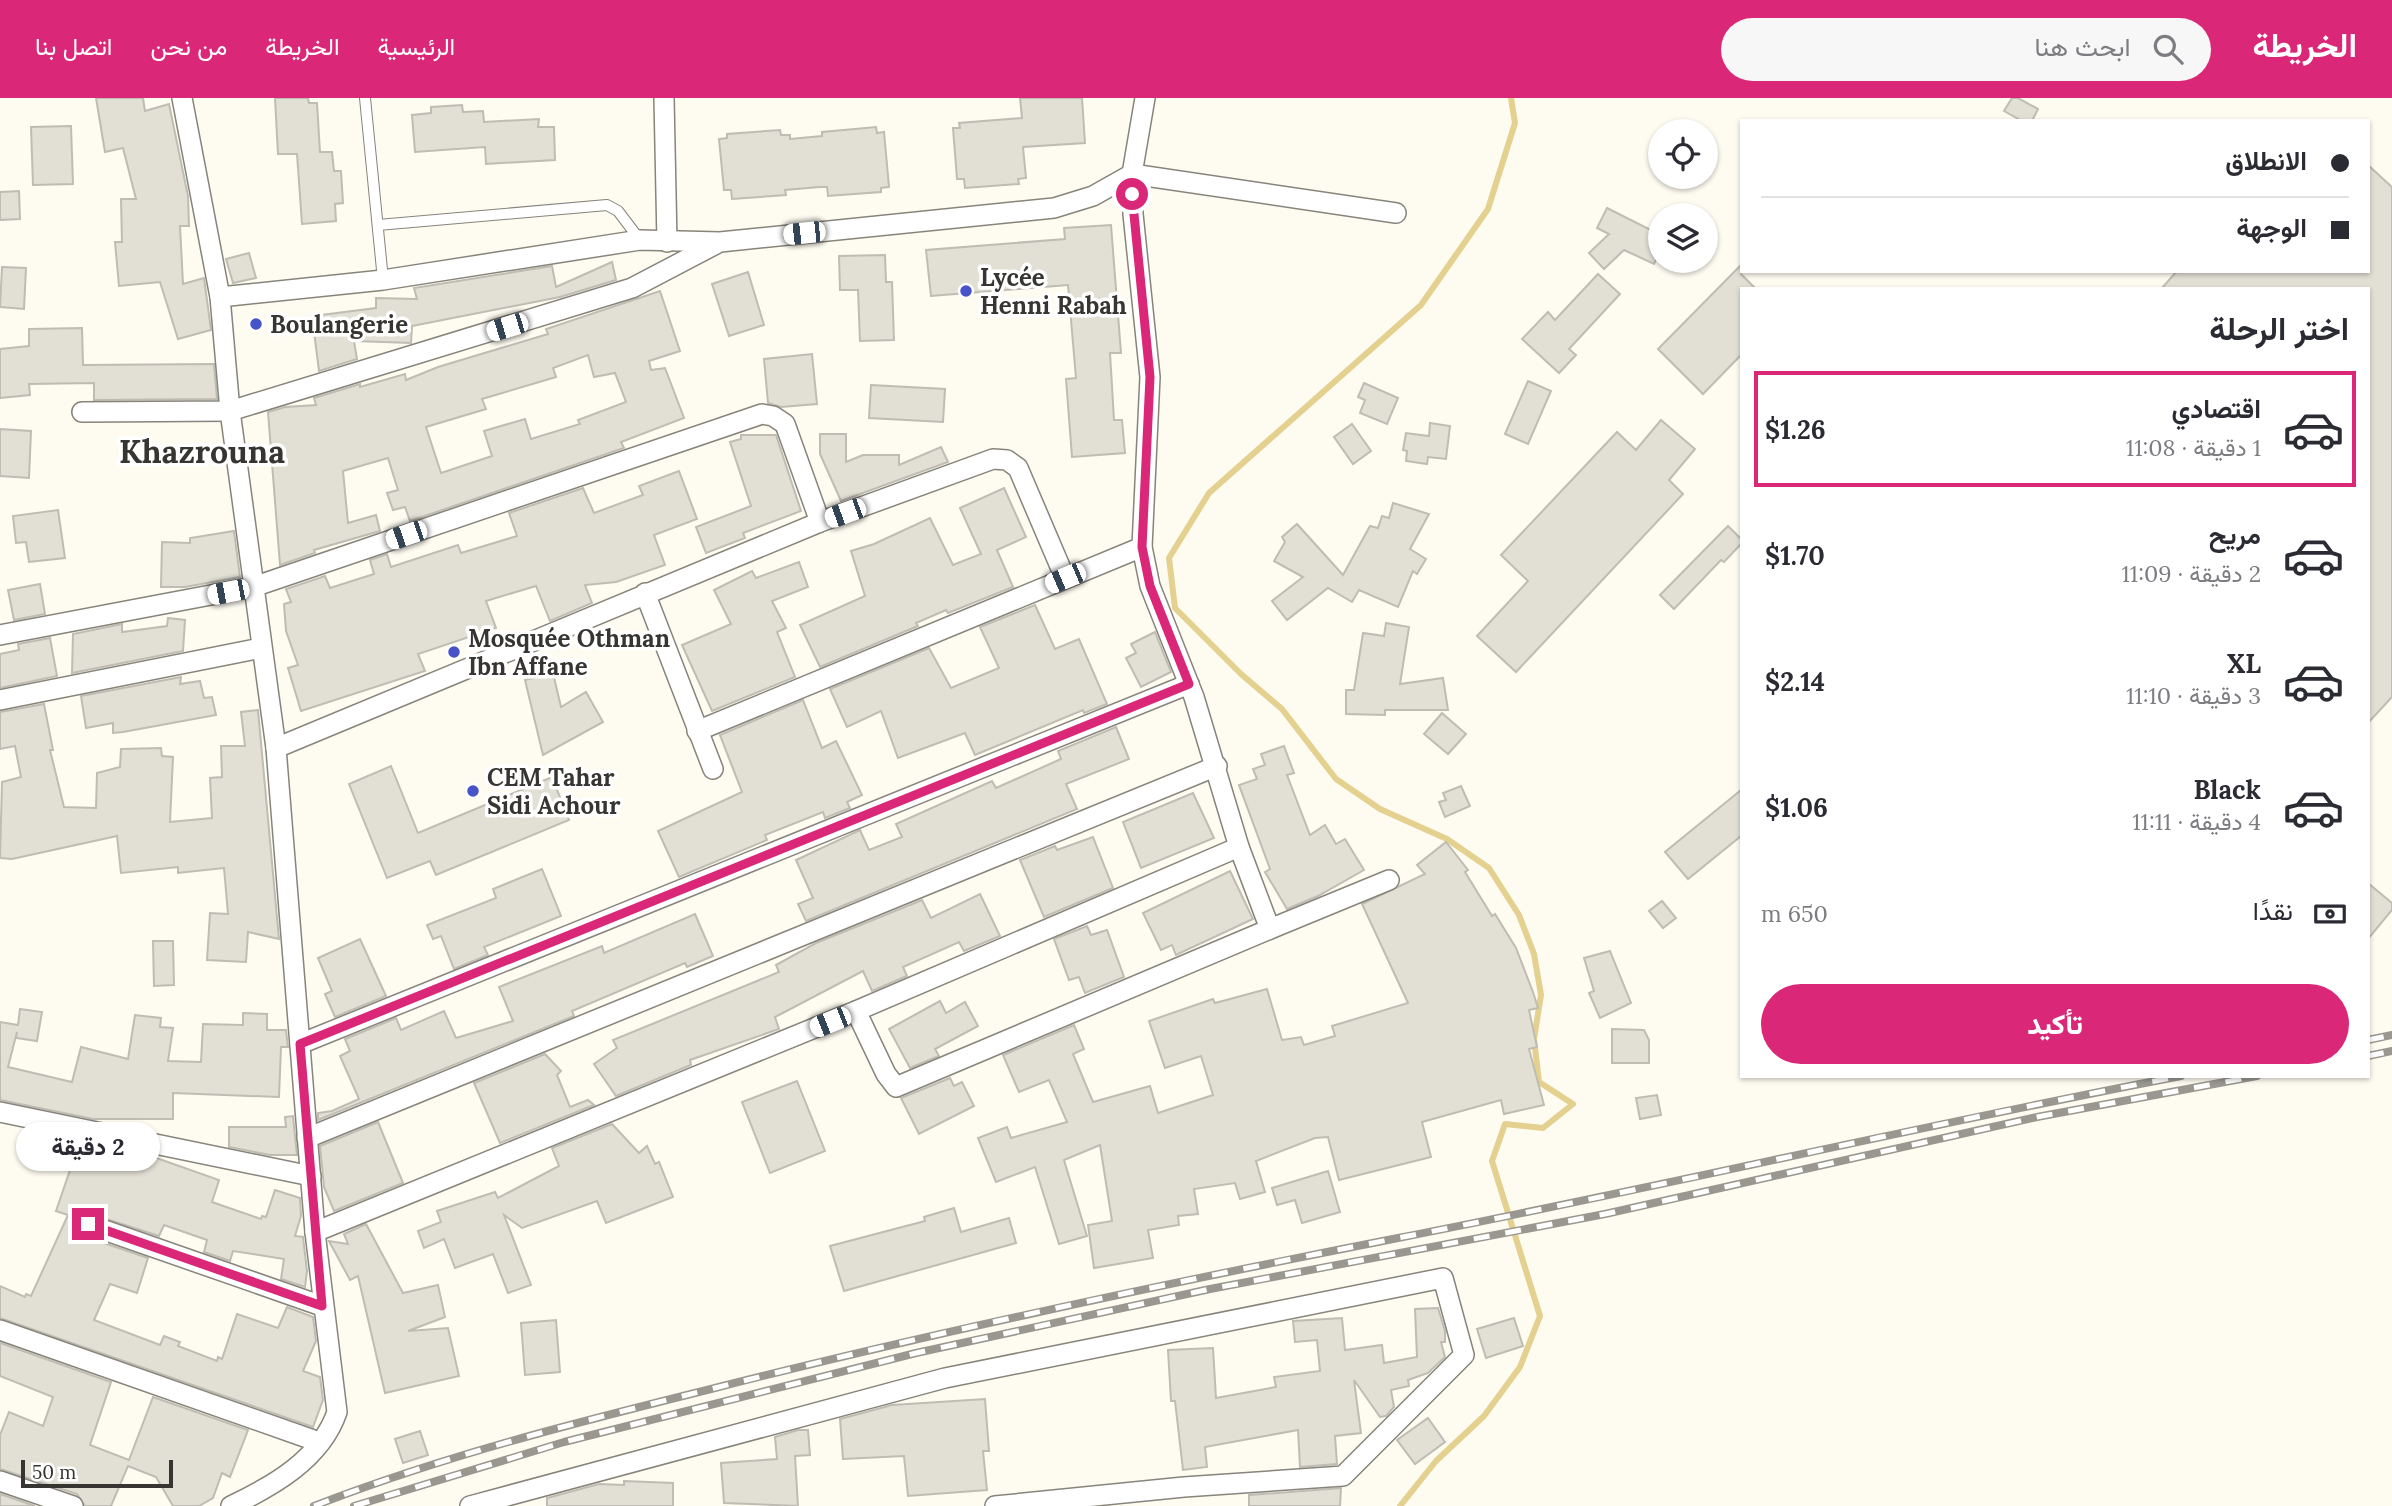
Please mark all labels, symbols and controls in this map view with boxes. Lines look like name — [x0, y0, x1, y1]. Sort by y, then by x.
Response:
search box — [1721, 18, 2211, 81]
text: الخريطة — [2253, 24, 2357, 66]
text: ابحث هنا — [2034, 30, 2131, 63]
icon: search — [2149, 30, 2187, 68]
text: اتصل بنا — [35, 31, 112, 62]
text: من نحن — [150, 31, 227, 62]
text: الخريطة — [265, 31, 340, 62]
text: الرئيسية — [378, 31, 455, 62]
map controls — [1648, 119, 1718, 273]
button: locate — [1648, 119, 1718, 189]
text: الانطلاق — [2225, 144, 2307, 177]
route start — [1116, 178, 1148, 210]
button: layers — [1648, 203, 1718, 273]
text: الوجهة — [2236, 211, 2307, 244]
car — [783, 220, 826, 246]
place label: Lycée Henni Rabah — [980, 262, 1127, 321]
marker: Lycée Henni Rabah — [958, 283, 974, 299]
text: اختر الرحلة — [2209, 308, 2349, 349]
place label: Boulangerie — [270, 309, 408, 340]
car — [484, 311, 531, 343]
marker: Boulangerie — [248, 316, 264, 332]
text: اقتصادي — [2172, 392, 2261, 425]
icon: car — [2282, 398, 2345, 461]
text: $1.26 — [1765, 413, 1826, 446]
district label: Khazrouna — [119, 431, 285, 472]
text: 1 دقيقة · 11:08 — [2126, 433, 2261, 462]
car — [822, 496, 869, 530]
car — [383, 518, 430, 552]
text: مريح — [2209, 518, 2261, 551]
icon: car — [2282, 524, 2345, 587]
text: $1.70 — [1765, 539, 1825, 572]
text: 2 دقيقة · 11:09 — [2121, 559, 2261, 588]
car — [1042, 560, 1089, 596]
car — [206, 578, 251, 606]
place label: Mosquée Othman Ibn Affane — [468, 623, 670, 682]
marker: Mosquée Othman Ibn Affane — [446, 644, 462, 660]
text: XL — [2227, 647, 2261, 680]
icon: car — [2282, 650, 2345, 713]
text: $2.14 — [1765, 665, 1825, 698]
text: 3 دقيقة · 11:10 — [2126, 681, 2261, 710]
place label: CEM Tahar Sidi Achour — [487, 762, 621, 821]
text: Black — [2193, 773, 2261, 806]
icon: car — [2282, 776, 2345, 839]
marker: CEM Tahar Sidi Achour — [465, 783, 481, 799]
text: $1.06 — [1765, 791, 1828, 824]
text: 4 دقيقة · 11:11 — [2132, 807, 2261, 836]
text: نقدًا — [2253, 894, 2293, 927]
icon: cash — [2311, 895, 2349, 933]
text: 650 m — [1761, 899, 1828, 928]
button: تأكيد — [1761, 984, 2349, 1064]
car — [807, 1004, 854, 1040]
callout: 2 دقيقة — [16, 1122, 160, 1172]
text: 2 دقيقة — [52, 1132, 124, 1161]
route end — [72, 1208, 104, 1240]
scale bar — [21, 1457, 173, 1489]
text: 50 m — [32, 1460, 76, 1484]

